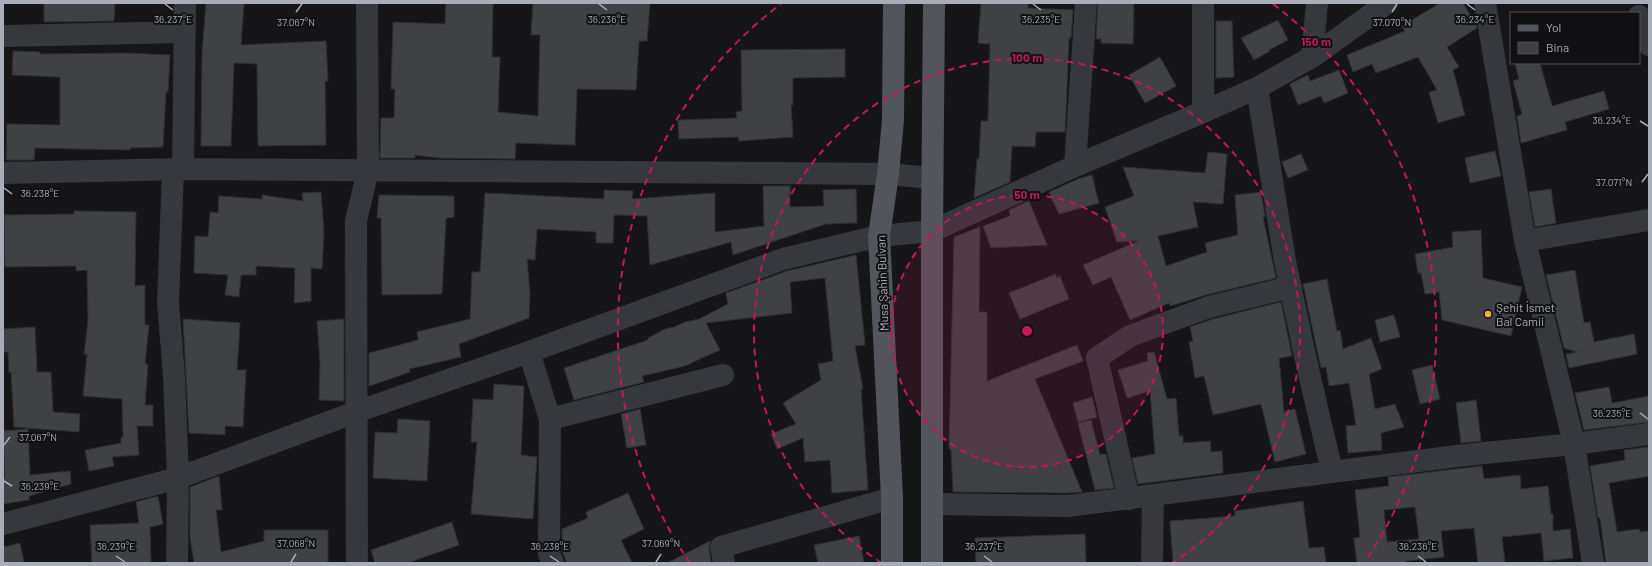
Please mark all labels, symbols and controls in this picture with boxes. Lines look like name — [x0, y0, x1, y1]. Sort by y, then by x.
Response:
legend — [1510, 12, 1640, 64]
text: 36.237°E — [154, 13, 192, 25]
text: 36.236°E — [588, 13, 626, 25]
text: 36.235°E — [1022, 13, 1060, 25]
text: 36.234°E — [1456, 13, 1494, 25]
text: 37.067°N — [277, 16, 315, 28]
text: 37.070°N — [1373, 16, 1411, 28]
text: Yol — [1546, 20, 1561, 34]
text: 150 m — [1301, 34, 1331, 48]
text: Bina — [1546, 40, 1569, 54]
text: 100 m — [1012, 50, 1042, 64]
text: 36.234°E — [1593, 114, 1631, 126]
text: 37.071°N — [1596, 176, 1632, 188]
text: 36.238°E — [21, 187, 59, 199]
text: 50 m — [1014, 187, 1040, 201]
street label: Musa Şahin Bulvarı — [873, 235, 891, 331]
place label: Şehit İsmet Bal Camii — [1496, 300, 1555, 328]
marker: Şehit İsmet Bal Camii — [1483, 309, 1493, 319]
centre of rings — [1020, 324, 1034, 338]
text: 36.235°E — [1593, 407, 1631, 419]
text: 37.067°N — [19, 431, 57, 443]
text: 36.239°E — [21, 480, 59, 492]
text: 37.068°N — [277, 537, 315, 549]
text: 37.069°N — [642, 537, 680, 549]
text: 36.239°E — [97, 540, 135, 552]
text: 36.238°E — [531, 540, 569, 552]
text: 36.237°E — [965, 540, 1003, 552]
text: 36.236°E — [1399, 540, 1437, 552]

